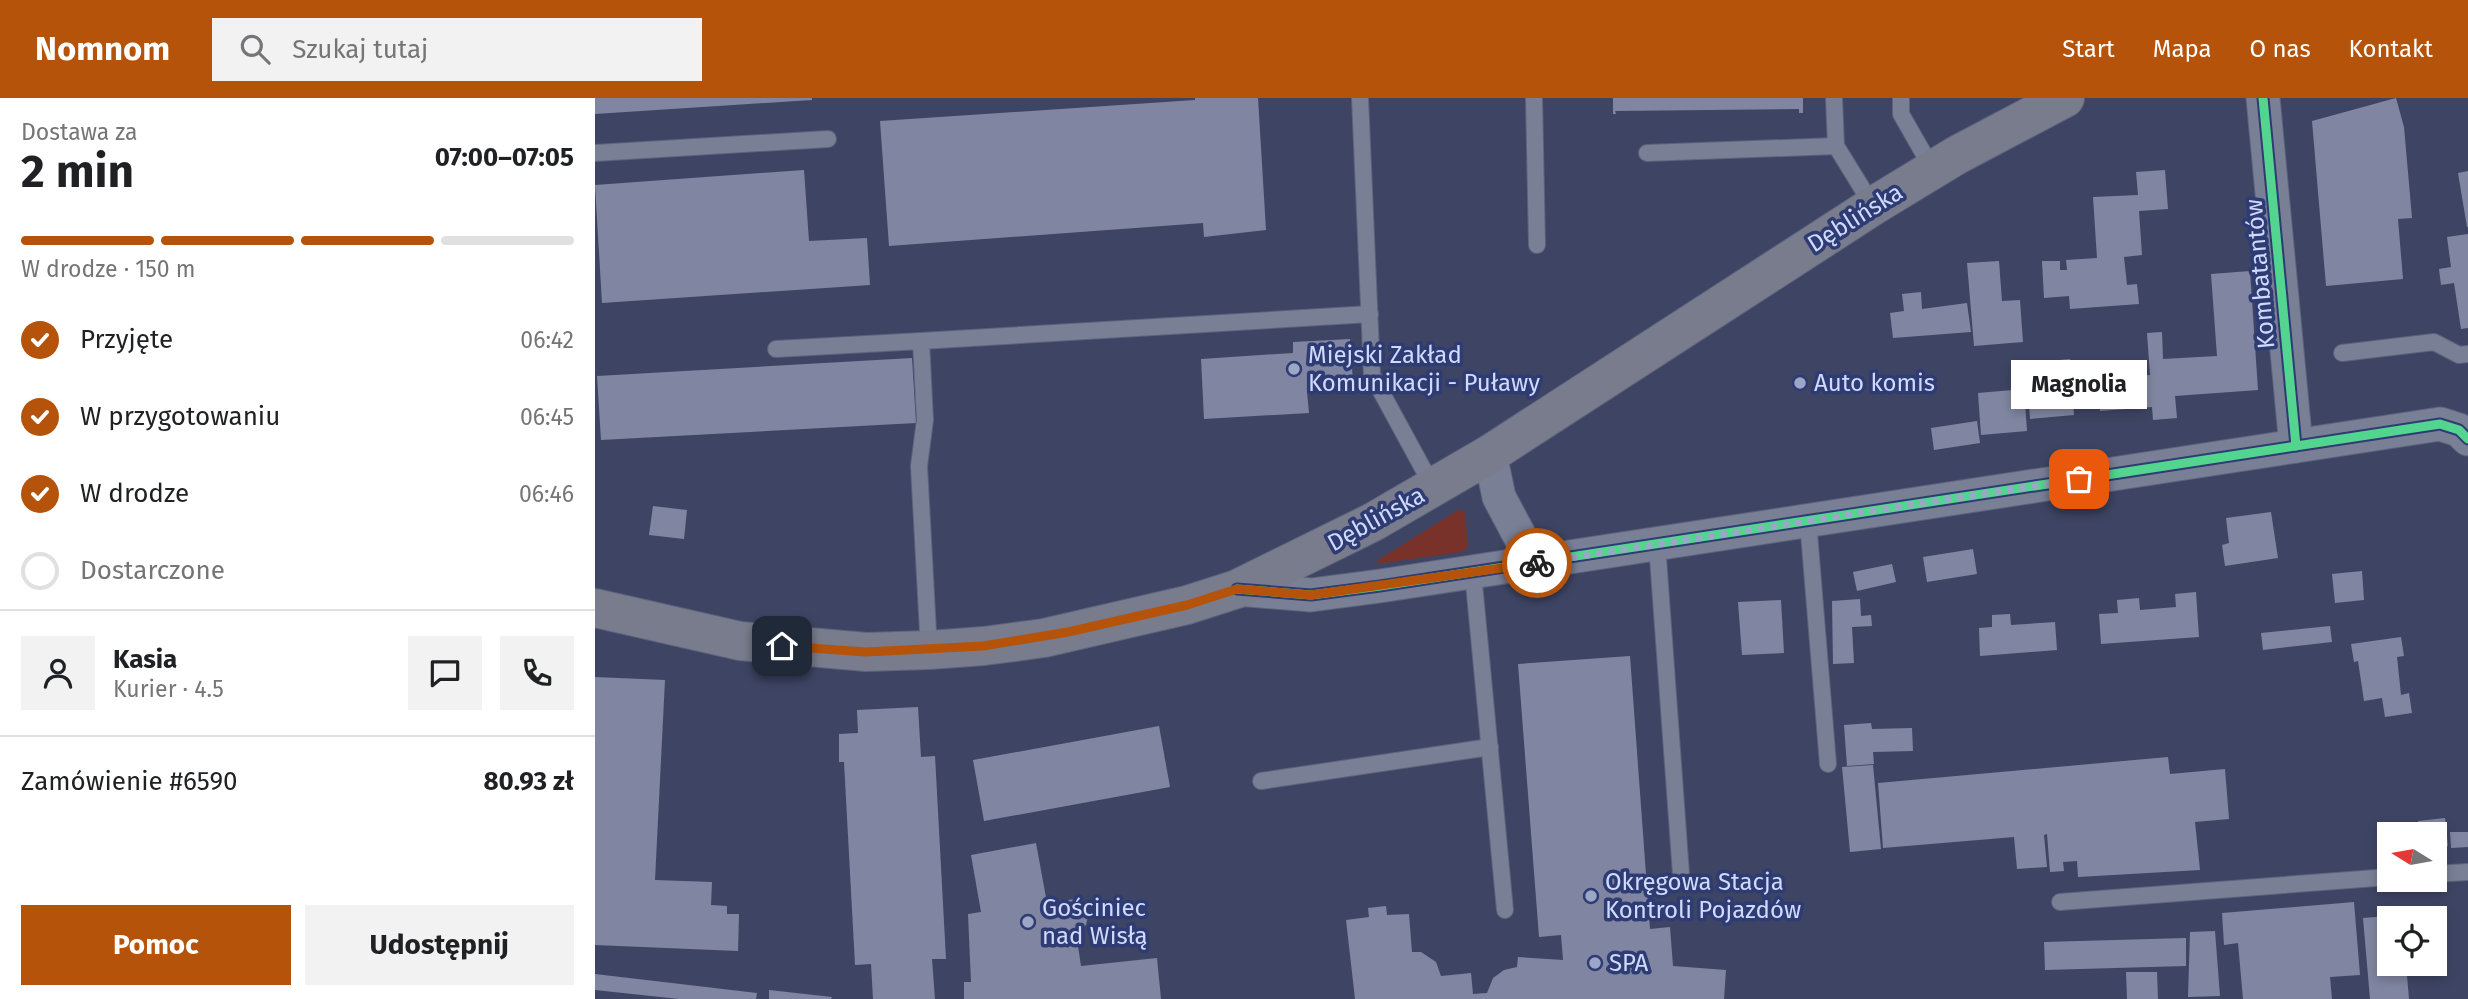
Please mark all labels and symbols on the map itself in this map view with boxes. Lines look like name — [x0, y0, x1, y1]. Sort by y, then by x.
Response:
street label: Dęblińska — [1802, 178, 1908, 258]
street label: Kombatantów — [2239, 198, 2281, 350]
place label: Miejski Zakład Komunikacji - Puławy — [1308, 341, 1540, 397]
callout: Magnolia — [2011, 360, 2147, 409]
marker: Miejski Zakład Komunikacji - Puławy — [1286, 361, 1302, 377]
place label: Auto komis — [1814, 369, 1935, 397]
marker: Auto komis — [1792, 375, 1808, 391]
pin — [2049, 449, 2109, 509]
street label: Dęblińska — [1322, 481, 1430, 557]
courier — [1502, 528, 1572, 598]
pin — [752, 616, 812, 676]
north arrow — [2377, 822, 2447, 892]
place label: Okręgowa Stacja Kontroli Pojazdów — [1605, 868, 1801, 924]
marker: Okręgowa Stacja Kontroli Pojazdów — [1583, 888, 1599, 904]
place label: Gościniec nad Wisłą — [1042, 894, 1148, 950]
marker: Gościniec nad Wisłą — [1020, 914, 1036, 930]
place label: SPA — [1609, 949, 1649, 977]
marker: SPA — [1587, 955, 1603, 971]

